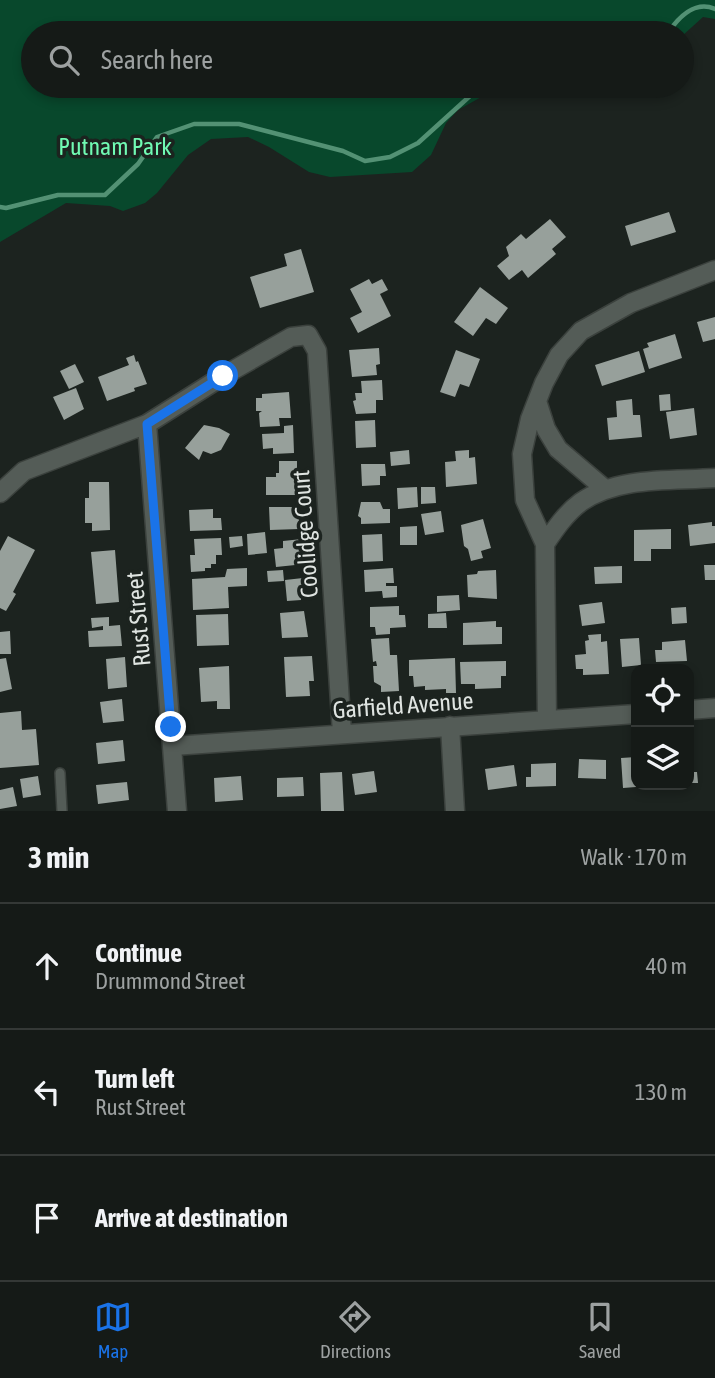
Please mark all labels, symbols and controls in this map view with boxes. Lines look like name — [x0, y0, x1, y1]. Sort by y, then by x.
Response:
search box — [21, 21, 694, 98]
icon: search — [45, 41, 83, 79]
text: Search here — [101, 45, 213, 75]
park label: Putnam Park — [58, 133, 172, 160]
route start — [207, 360, 238, 391]
street label: Coolidge Court — [287, 469, 323, 599]
street label: Rust Street — [120, 570, 156, 667]
map controls — [631, 664, 694, 790]
button: locate — [631, 664, 694, 727]
street label: Garfield Avenue — [332, 687, 474, 723]
route end — [155, 711, 186, 742]
button: layers — [631, 727, 694, 790]
text: 3 min — [28, 840, 89, 874]
text: Walk · 170 m — [581, 844, 687, 870]
text: Continue — [95, 938, 182, 968]
icon: ahead — [28, 947, 66, 985]
text: 40 m — [646, 953, 687, 979]
text: Drummond Street — [95, 968, 245, 994]
text: Turn left — [95, 1064, 175, 1094]
icon: left — [28, 1073, 66, 1111]
text: 130 m — [635, 1079, 687, 1105]
text: Rust Street — [95, 1094, 186, 1120]
icon: arrive — [28, 1199, 66, 1237]
text: Arrive at destination — [95, 1203, 288, 1233]
tab: Map — [94, 1298, 132, 1362]
tab: Directions — [320, 1298, 391, 1362]
tab: Saved — [579, 1298, 621, 1362]

